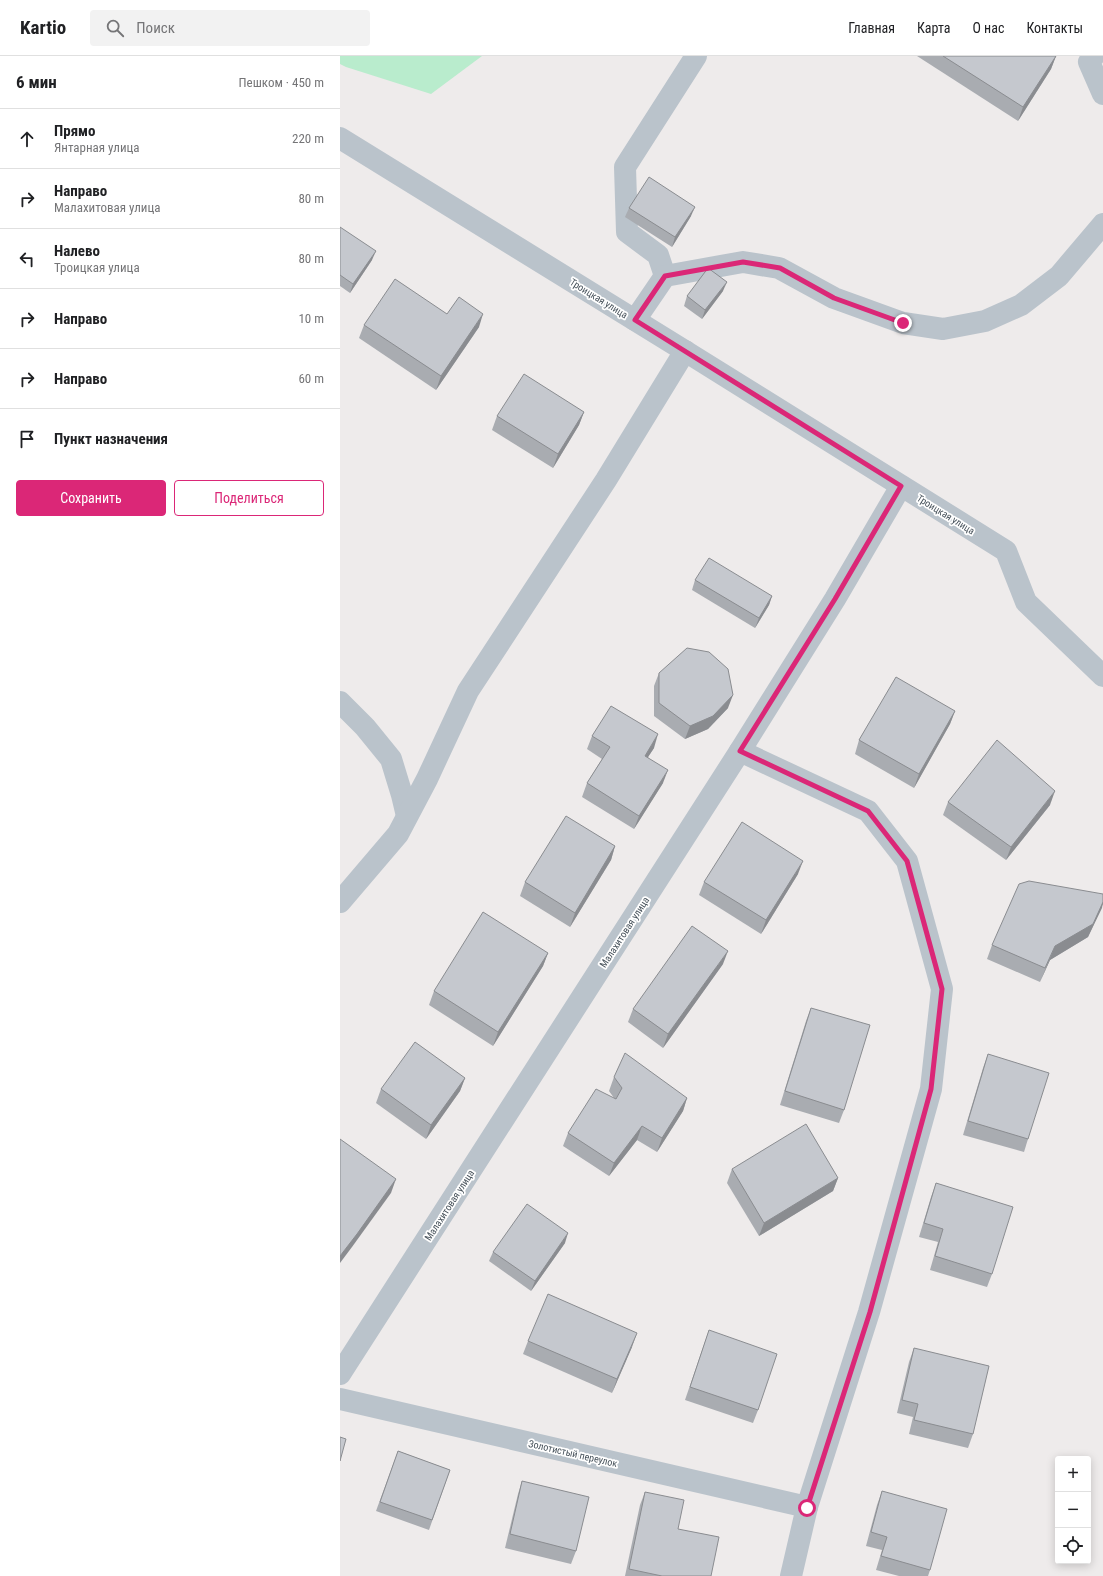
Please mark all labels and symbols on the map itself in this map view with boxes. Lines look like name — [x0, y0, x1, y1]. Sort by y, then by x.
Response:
street label: Троицкая улица — [568, 276, 630, 321]
route end — [894, 314, 912, 332]
street label: Троицкая улица — [915, 492, 977, 537]
street label: Малахитовая улица — [597, 895, 651, 970]
street label: Малахитовая улица — [422, 1168, 476, 1243]
street label: Золотистый переулок — [527, 1438, 619, 1469]
route start — [798, 1499, 816, 1517]

